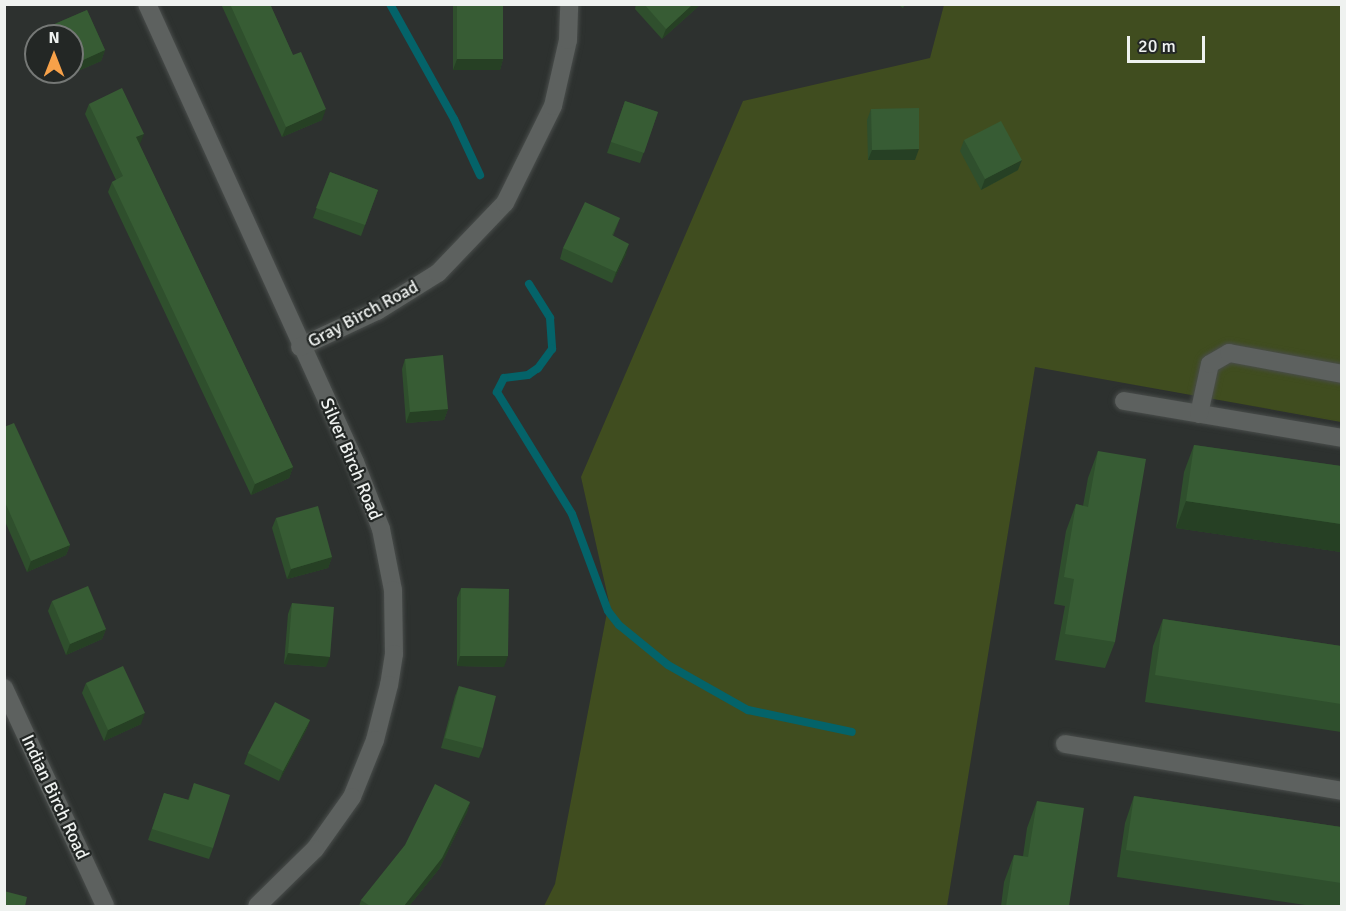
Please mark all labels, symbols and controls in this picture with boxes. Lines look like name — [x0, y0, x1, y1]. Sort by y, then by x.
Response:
north arrow — [24, 24, 84, 84]
scale bar — [1130, 24, 1208, 62]
text: N — [48, 28, 60, 48]
text: 20 m — [1138, 35, 1176, 57]
street label: Gray Birch Road — [304, 276, 422, 352]
street label: Silver Birch Road — [316, 395, 386, 523]
street label: Indian Birch Road — [17, 731, 93, 863]

